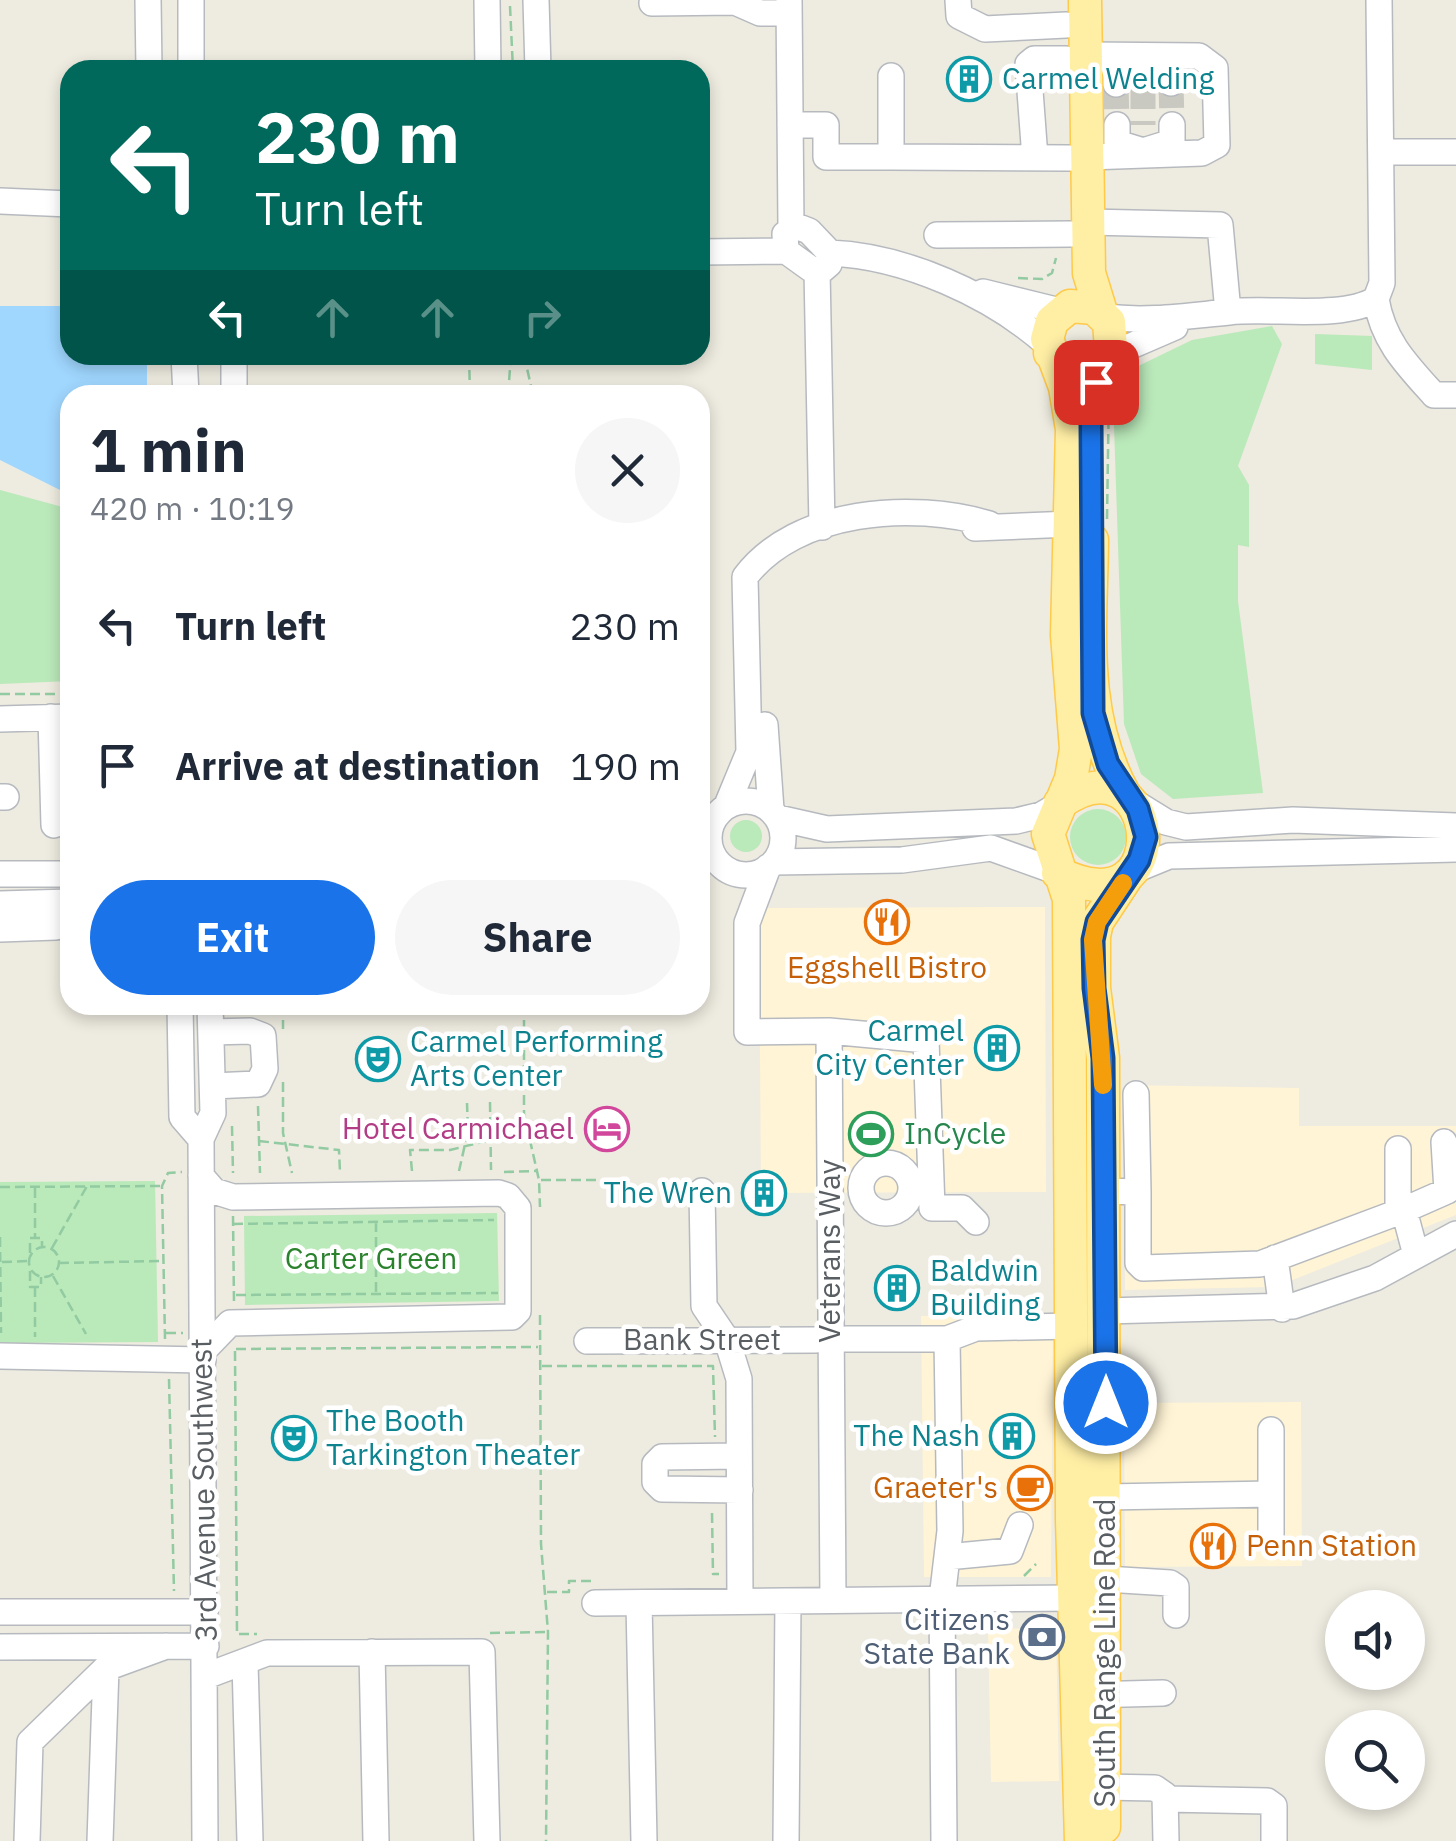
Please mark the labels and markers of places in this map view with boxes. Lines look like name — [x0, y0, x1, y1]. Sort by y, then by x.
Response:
building icon: Carmel Welding — [946, 56, 992, 102]
place label: Carmel Welding — [1002, 58, 1214, 97]
pin — [1054, 340, 1139, 425]
restaurant icon: Eggshell Bistro — [864, 899, 910, 945]
place label: Eggshell Bistro — [787, 947, 987, 986]
place label: Carmel City Center — [815, 1010, 964, 1083]
place label: Carmel Performing Arts Center — [410, 1021, 663, 1094]
building icon: Carmel City Center — [974, 1025, 1020, 1071]
theatre icon: Carmel Performing Arts Center — [355, 1036, 401, 1082]
hotel icon: Hotel Carmichael — [584, 1106, 630, 1152]
place label: Hotel Carmichael — [342, 1108, 574, 1147]
sports icon: InCycle — [848, 1111, 894, 1157]
place label: InCycle — [904, 1113, 1006, 1152]
building icon: The Wren — [741, 1170, 787, 1216]
place label: The Wren — [603, 1172, 732, 1211]
place label: Baldwin Building — [930, 1250, 1040, 1323]
building icon: Baldwin Building — [874, 1265, 920, 1311]
place label: The Booth Tarkington Theater — [326, 1400, 580, 1473]
building icon: The Nash — [989, 1413, 1035, 1459]
theatre icon: The Booth Tarkington Theater — [271, 1415, 317, 1461]
place label: The Nash — [853, 1415, 980, 1454]
cafe icon: Graeter's — [1007, 1465, 1053, 1511]
place label: Graeter's — [873, 1467, 998, 1506]
restaurant icon: Penn Station — [1190, 1523, 1236, 1569]
place label: Penn Station — [1246, 1525, 1417, 1564]
place label: Citizens State Bank — [864, 1599, 1010, 1672]
bank icon: Citizens State Bank — [1019, 1614, 1065, 1660]

